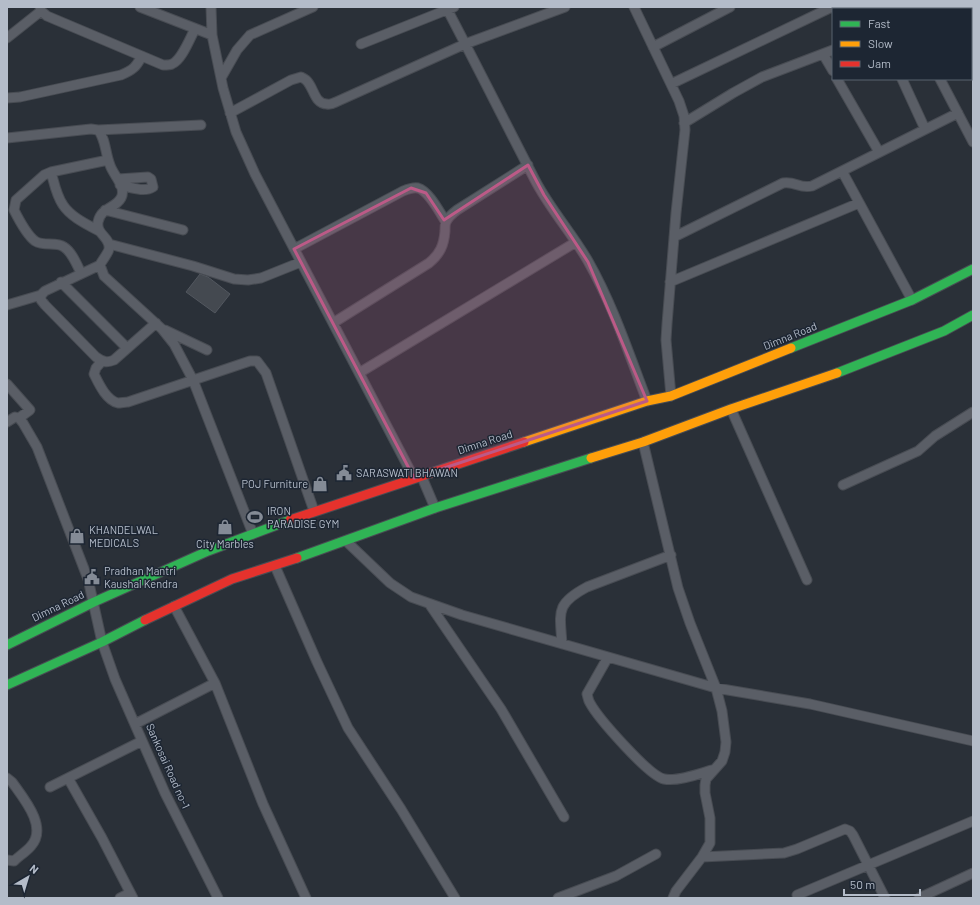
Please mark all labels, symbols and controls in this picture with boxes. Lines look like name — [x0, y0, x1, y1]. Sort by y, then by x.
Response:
legend — [832, 8, 972, 80]
text: Fast — [868, 16, 891, 30]
text: Slow — [868, 36, 893, 50]
text: Jam — [868, 56, 891, 70]
street label: Dimna Road — [761, 319, 819, 352]
street label: Dimna Road — [456, 427, 514, 456]
public building icon: SARASWATI BHAWAN — [335, 464, 353, 482]
place label: SARASWATI BHAWAN — [356, 466, 458, 479]
shop icon: POJ Furniture — [311, 475, 329, 493]
place label: POJ Furniture — [241, 477, 308, 490]
place label: IRON PARADISE GYM — [267, 504, 339, 530]
sports icon: IRON PARADISE GYM — [246, 508, 264, 526]
shop icon: City Marbles — [216, 518, 234, 536]
place label: KHANDELWAL MEDICALS — [89, 523, 158, 549]
shop icon: KHANDELWAL MEDICALS — [68, 527, 86, 545]
place label: City Marbles — [196, 537, 254, 550]
place label: Pradhan Mantri Kaushal Kendra — [104, 564, 178, 590]
public building icon: Pradhan Mantri Kaushal Kendra — [83, 568, 101, 586]
street label: Dimna Road — [29, 587, 86, 624]
street label: Sankosai Road no-1 — [144, 721, 193, 810]
north arrow — [8, 857, 48, 897]
text: N — [28, 861, 41, 876]
scale bar — [844, 871, 920, 897]
text: 50 m — [850, 877, 875, 891]

